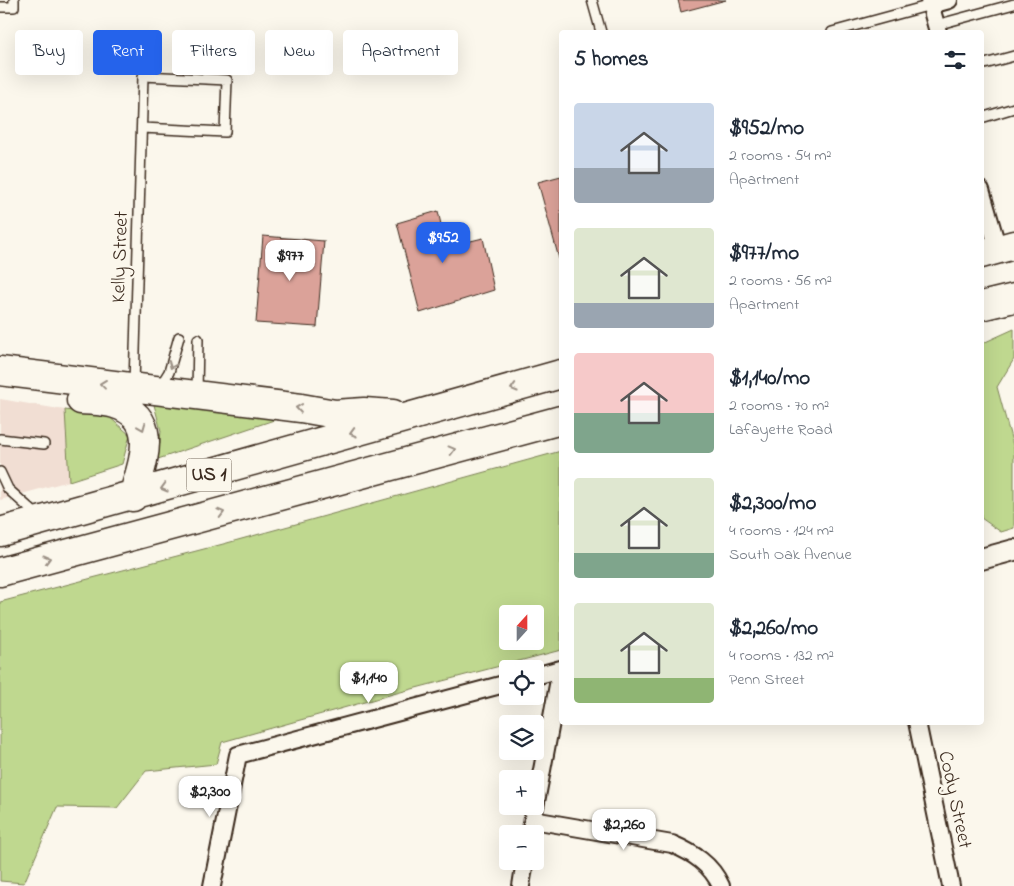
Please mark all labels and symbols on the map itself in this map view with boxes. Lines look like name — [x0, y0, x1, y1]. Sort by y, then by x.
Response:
street label: Kelly Street — [105, 210, 137, 303]
pin: $952 — [413, 222, 473, 264]
pin: $977 — [260, 240, 320, 282]
one-way arrow — [167, 360, 178, 369]
one-way arrow — [99, 379, 107, 390]
one-way arrow — [511, 382, 519, 392]
one-way arrow — [295, 403, 303, 414]
one-way arrow — [135, 422, 146, 431]
one-way arrow — [350, 428, 358, 438]
one-way arrow — [448, 445, 456, 455]
road number: US 1 — [186, 458, 232, 492]
one-way arrow — [160, 482, 168, 492]
one-way arrow — [217, 508, 226, 519]
one-way arrow — [43, 554, 52, 565]
north arrow — [499, 605, 544, 650]
pin: $1,140 — [328, 662, 410, 704]
street label: Cody Street — [930, 748, 979, 852]
pin: $2,300 — [169, 776, 251, 818]
pin: $2,260 — [583, 808, 665, 851]

